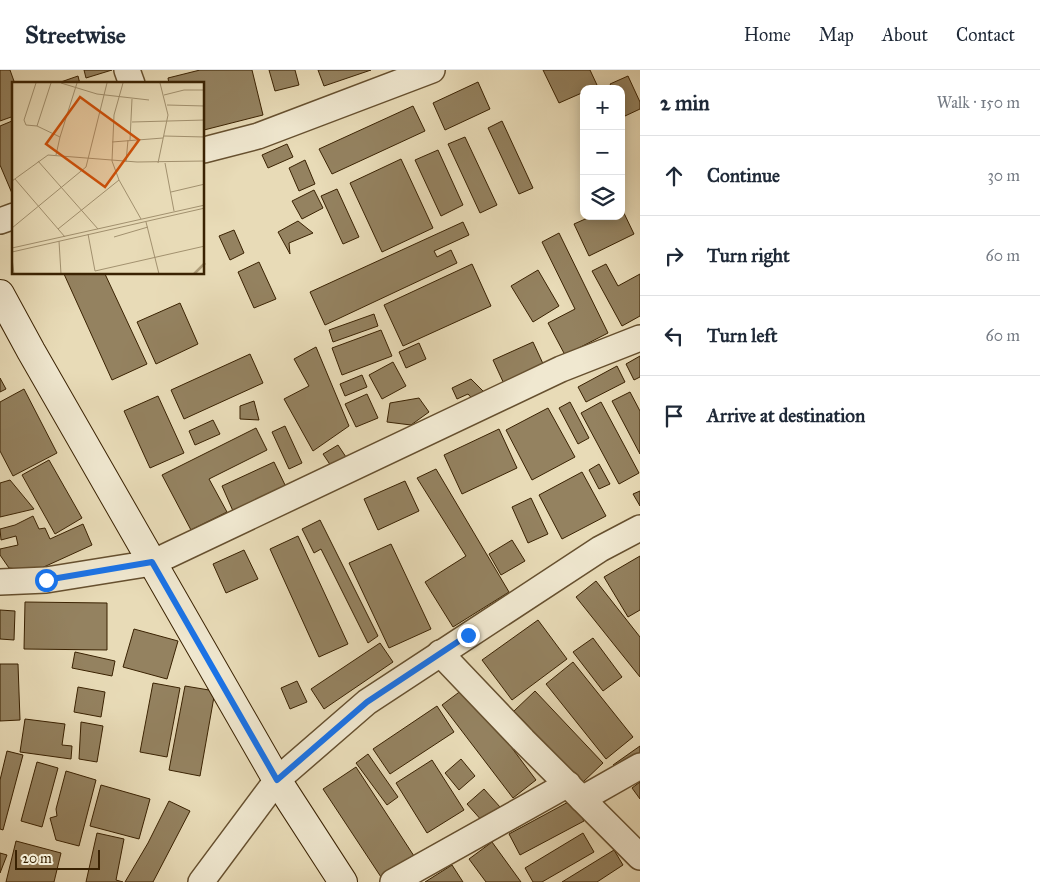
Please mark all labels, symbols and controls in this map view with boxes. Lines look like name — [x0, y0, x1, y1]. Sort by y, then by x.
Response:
text: Streetwise — [25, 20, 126, 50]
text: Home — [744, 24, 791, 46]
text: Map — [819, 24, 854, 46]
text: About — [882, 24, 928, 46]
text: Contact — [956, 24, 1015, 46]
inset map — [12, 82, 205, 275]
map controls — [580, 85, 625, 220]
button: + — [580, 85, 625, 130]
text: 2 min — [660, 90, 710, 116]
text: Walk · 150 m — [937, 93, 1020, 112]
button: − — [580, 130, 625, 175]
icon: ahead — [660, 162, 688, 190]
text: Continue — [707, 164, 780, 187]
text: 30 m — [987, 166, 1020, 185]
button: layers — [580, 175, 625, 220]
icon: right — [660, 242, 688, 270]
text: Turn right — [707, 244, 790, 267]
text: 60 m — [986, 246, 1020, 265]
icon: left — [660, 322, 688, 350]
text: Turn left — [707, 324, 777, 347]
text: 60 m — [986, 326, 1020, 345]
icon: arrive — [660, 402, 688, 430]
text: Arrive at destination — [707, 404, 865, 427]
route start — [35, 569, 58, 592]
route end — [457, 624, 480, 647]
scale bar — [15, 847, 100, 870]
text: 20 m — [22, 850, 52, 867]

